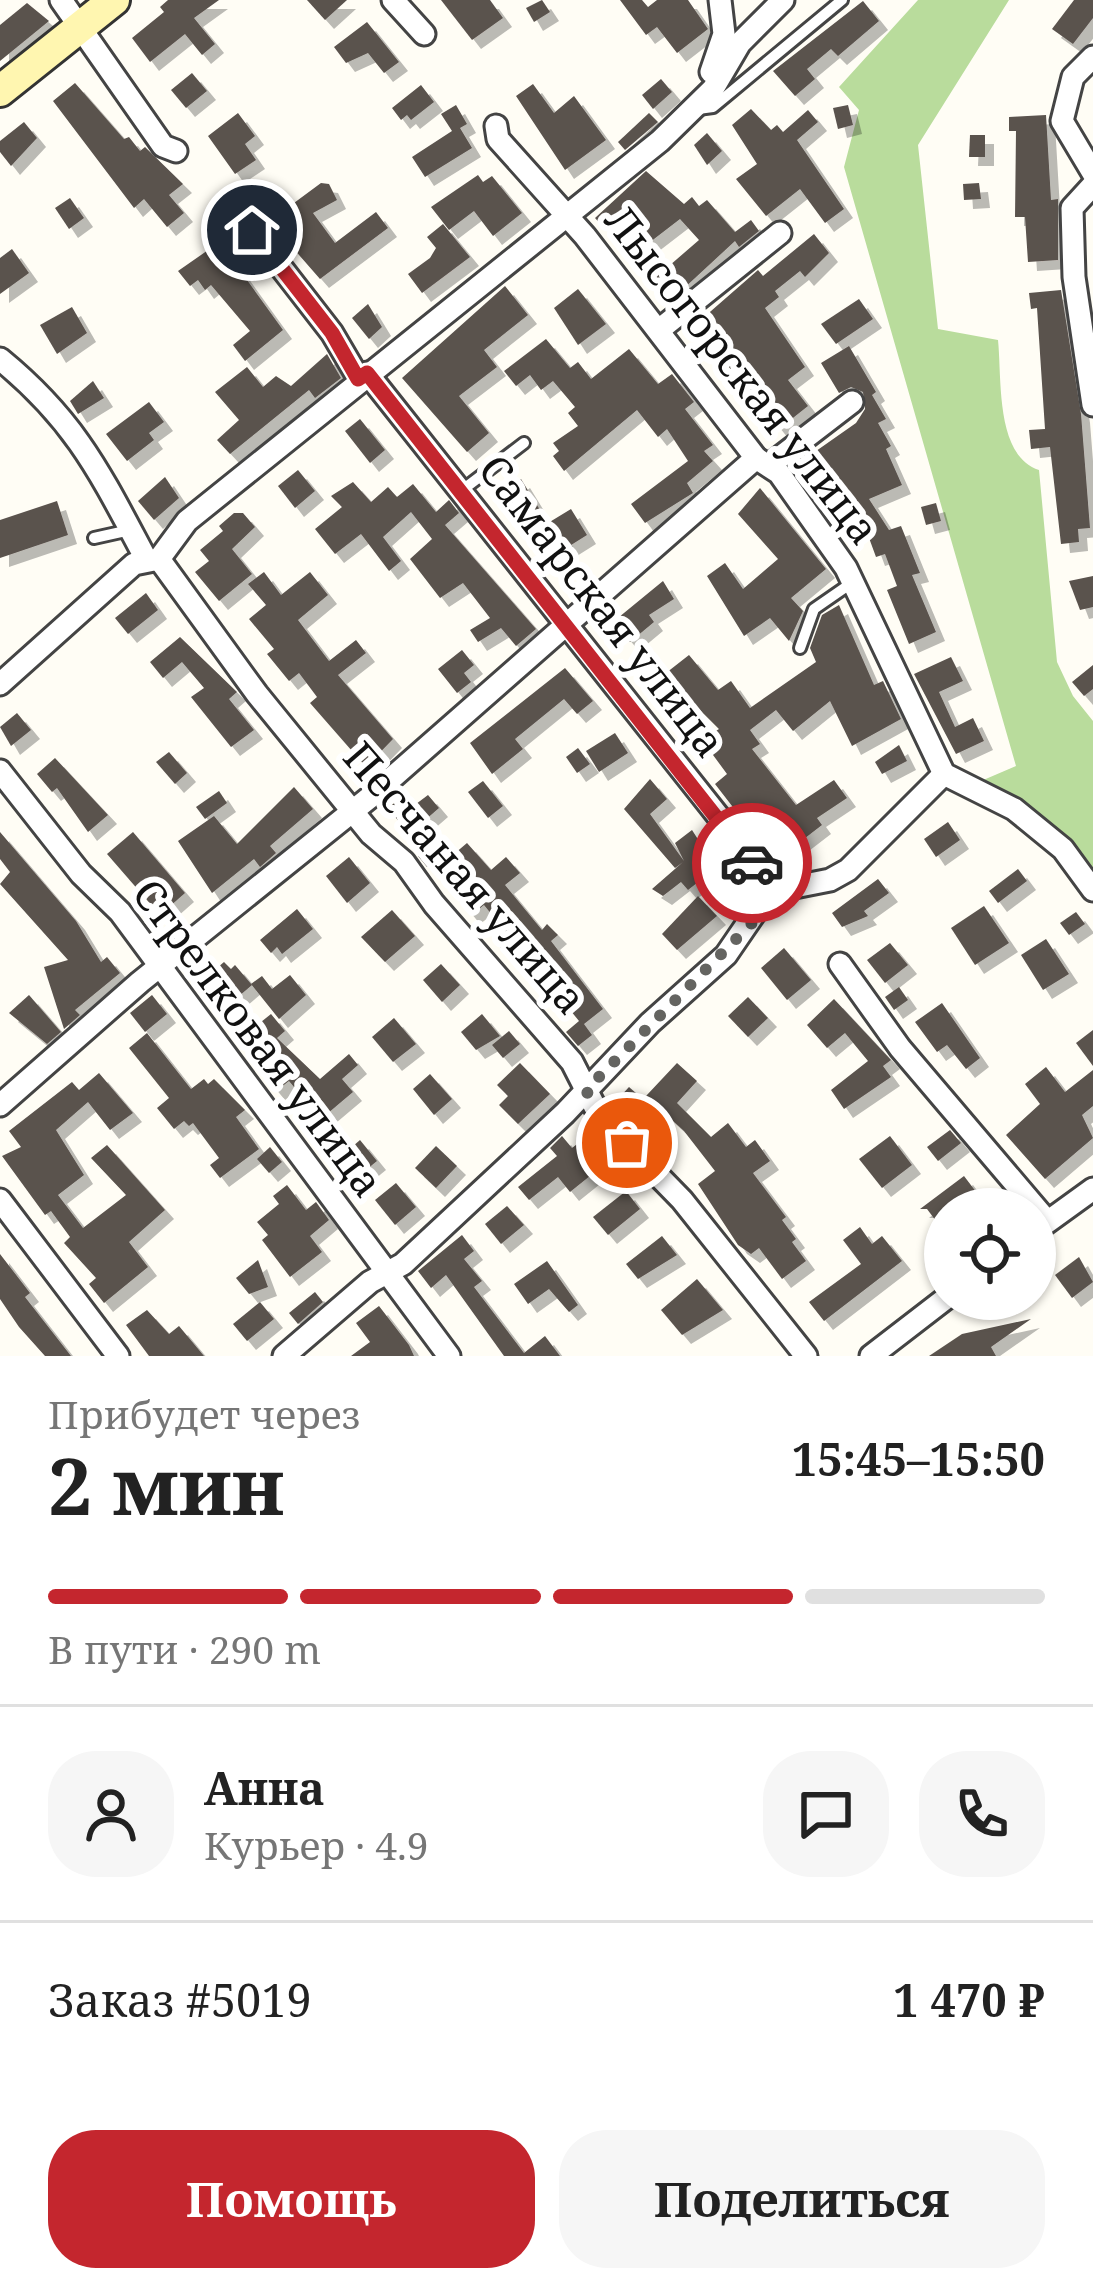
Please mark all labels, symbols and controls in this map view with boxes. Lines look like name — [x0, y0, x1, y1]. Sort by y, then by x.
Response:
pin — [201, 179, 303, 281]
street label: Лысогорская улица — [593, 193, 893, 555]
icon: home — [219, 197, 285, 263]
street label: Самарская улица — [467, 442, 739, 768]
street label: Песчаная улица — [332, 729, 600, 1025]
courier — [692, 803, 812, 923]
icon: car — [719, 830, 785, 896]
street label: Стрелковая улица — [121, 867, 397, 1208]
pin — [576, 1092, 678, 1194]
icon: bag — [594, 1110, 660, 1176]
map controls — [924, 1188, 1056, 1320]
button: locate — [924, 1188, 1056, 1320]
text: Прибудет через — [48, 1387, 360, 1440]
text: 15:45–15:50 — [792, 1428, 1045, 1489]
text: 2 мин — [48, 1432, 284, 1538]
text: В пути · 290 m — [48, 1622, 321, 1675]
button: person — [48, 1751, 174, 1877]
button: chat — [763, 1751, 889, 1877]
button: phone — [919, 1751, 1045, 1877]
text: Анна — [204, 1757, 325, 1818]
text: Курьер · 4.9 — [204, 1818, 428, 1871]
text: Заказ #5019 — [48, 1969, 312, 2030]
text: 1 470 ₽ — [893, 1969, 1045, 2030]
button: Помощь — [48, 2130, 535, 2268]
button: Поделиться — [559, 2130, 1045, 2268]

